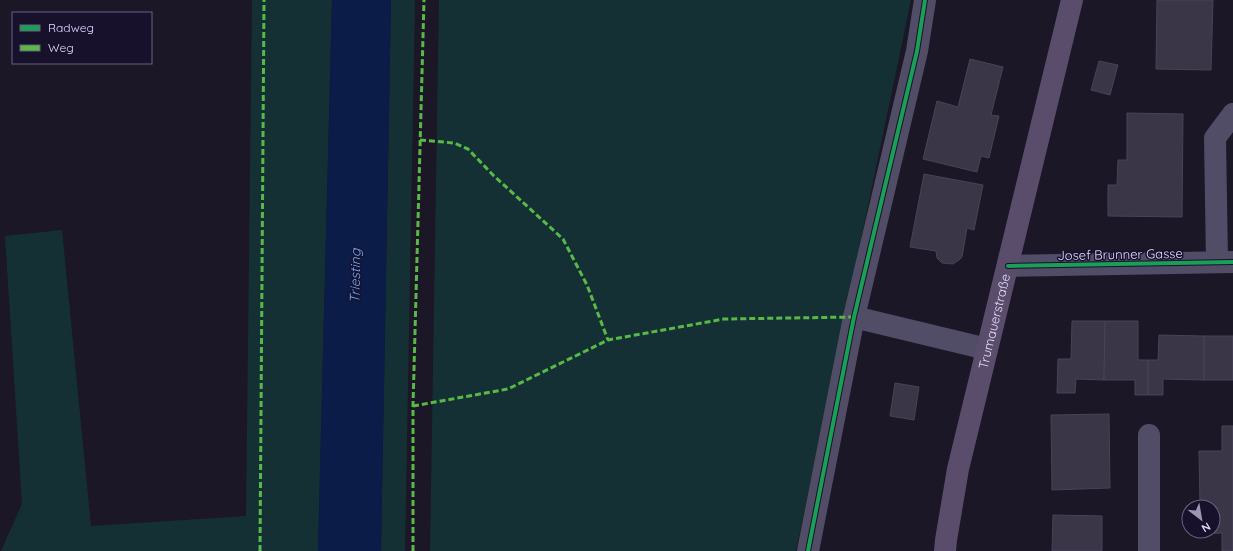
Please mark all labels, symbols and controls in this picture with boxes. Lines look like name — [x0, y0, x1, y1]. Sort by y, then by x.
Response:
legend — [12, 12, 152, 64]
text: Radweg — [48, 20, 94, 35]
text: Weg — [48, 40, 74, 55]
street label: Josef Brunner Gasse — [1057, 245, 1183, 263]
water label: Triesting — [346, 247, 365, 304]
street label: Trumauerstraße — [975, 272, 1013, 371]
north arrow — [1181, 499, 1221, 539]
text: N — [1199, 519, 1213, 536]

